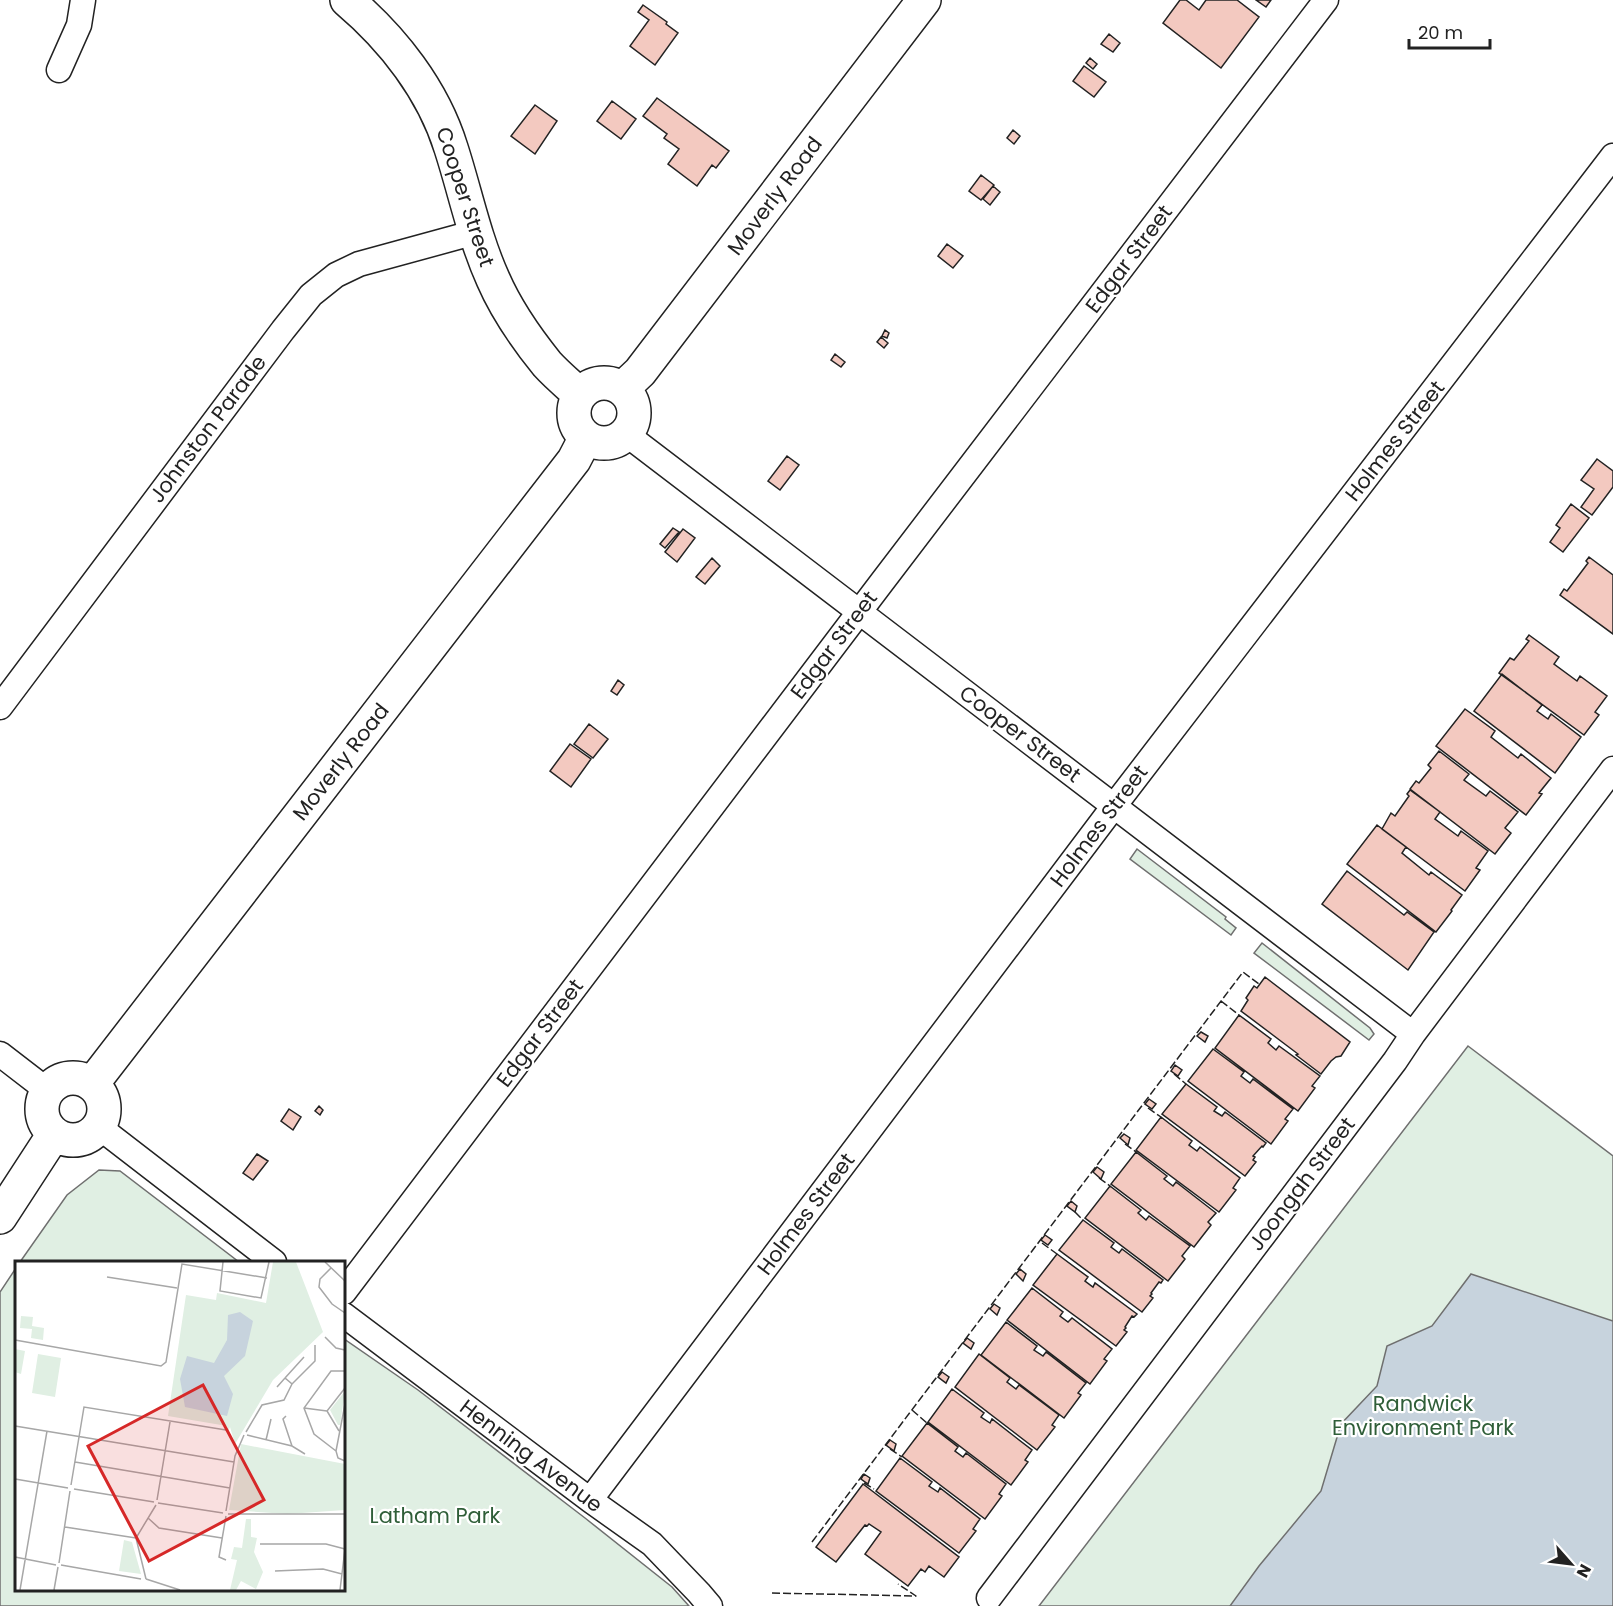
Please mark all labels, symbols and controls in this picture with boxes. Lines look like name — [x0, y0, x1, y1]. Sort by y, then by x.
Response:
scale bar — [1409, 12, 1490, 50]
text: 20 m — [1418, 20, 1463, 45]
street label: Cooper Street — [429, 123, 502, 270]
street label: Moverly Road — [720, 131, 829, 261]
street label: Edgar Street — [1078, 199, 1179, 319]
street label: Johnston Parade — [142, 349, 273, 509]
street label: Holmes Street — [1338, 374, 1451, 507]
street label: Edgar Street — [783, 585, 884, 705]
street label: Cooper Street — [954, 678, 1087, 789]
street label: Moverly Road — [286, 697, 396, 826]
street label: Holmes Street — [1043, 759, 1154, 893]
street label: Edgar Street — [489, 973, 590, 1093]
street label: Joongah Street — [1242, 1111, 1361, 1256]
street label: Holmes Street — [750, 1147, 861, 1281]
inset map — [15, 1261, 345, 1591]
park label: Randwick Environment Park — [1332, 1389, 1514, 1442]
street label: Henning Avenue — [454, 1392, 609, 1519]
park label: Latham Park — [370, 1501, 501, 1530]
north arrow — [1541, 1534, 1601, 1594]
text: N — [1571, 1560, 1597, 1582]

